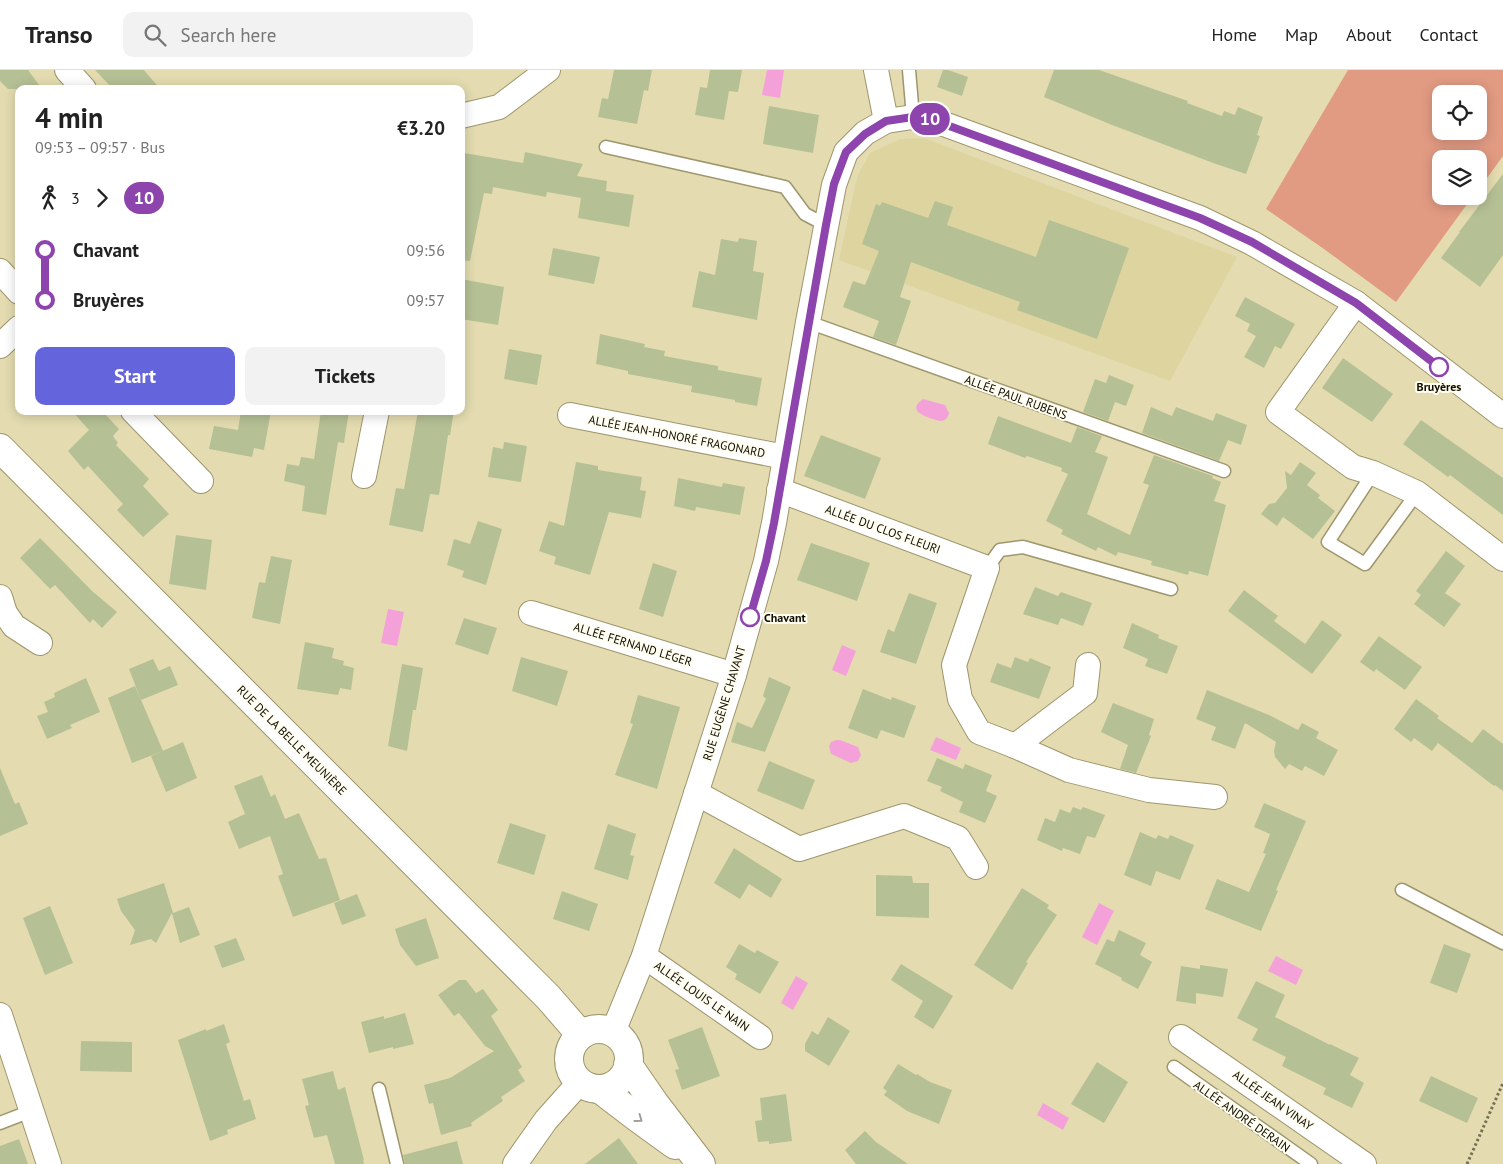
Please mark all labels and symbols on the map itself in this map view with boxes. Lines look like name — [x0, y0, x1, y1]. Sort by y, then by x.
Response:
line badge: 10 — [908, 103, 952, 135]
marker: Bruyères — [1429, 357, 1449, 377]
street label: ALLÉE PAUL RUBENS — [963, 371, 1069, 423]
place label: Bruyères — [1417, 379, 1461, 394]
street label: ALLÉE JEAN-HONORÉ FRAGONARD — [587, 412, 767, 461]
street label: ALLÉE DU CLOS FLEURI — [823, 501, 943, 557]
marker: Chavant — [740, 607, 760, 627]
place label: Chavant — [764, 610, 806, 625]
street label: ALLÉE FERNAND LÉGER — [572, 619, 694, 669]
street label: RUE EUGÈNE CHAVANT — [699, 643, 749, 762]
street label: RUE DE LA BELLE MEUNIÈRE — [234, 682, 350, 798]
street label: ALLÉE LOUIS LE NAIN — [652, 958, 752, 1034]
street label: ALLÉE JEAN VINAY — [1230, 1067, 1316, 1133]
street label: ALLÉE ANDRÉ DERAIN — [1191, 1077, 1293, 1155]
one-way arrow — [633, 1113, 643, 1122]

